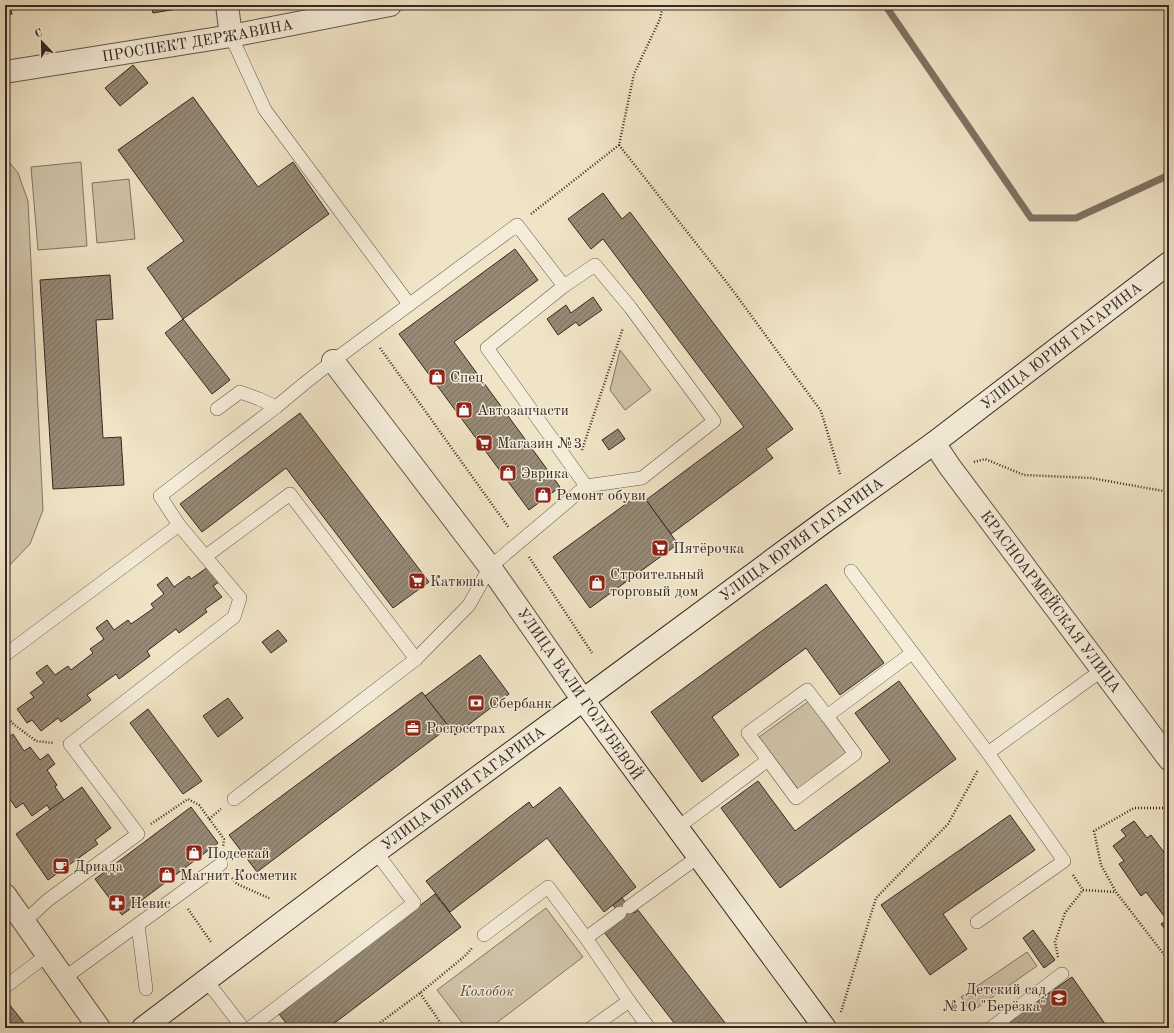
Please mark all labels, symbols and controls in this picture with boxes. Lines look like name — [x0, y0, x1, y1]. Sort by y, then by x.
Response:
street label: ПРОСПЕКТ ДЕРЖАВИНА — [101, 18, 295, 65]
north arrow — [22, 22, 62, 62]
text: С — [33, 28, 44, 41]
street label: УЛИЦА ЮРИЯ ГАГАРИНА — [979, 280, 1146, 413]
shop icon: Спец — [427, 367, 447, 387]
place label: Спец — [450, 371, 484, 386]
shop icon: Автозапчасти — [454, 400, 474, 420]
place label: Автозапчасти — [477, 404, 569, 419]
supermarket icon: Магазин №3 — [474, 433, 494, 453]
place label: Магазин №3 — [497, 437, 582, 452]
shop icon: Эврика — [498, 463, 518, 483]
place label: Эврика — [521, 467, 569, 482]
street label: УЛИЦА ЮРИЯ ГАГАРИНА — [718, 476, 887, 605]
shop icon: Ремонт обуви — [533, 485, 553, 505]
place label: Ремонт обуви — [556, 489, 646, 504]
street label: КРАСНОАРМЕЙСКАЯ УЛИЦА — [977, 509, 1123, 697]
supermarket icon: Пятёрочка — [650, 538, 670, 558]
place label: Пятёрочка — [673, 542, 745, 557]
place label: Строительный торговый дом — [610, 568, 704, 600]
supermarket icon: Катюша — [407, 571, 427, 591]
shop icon: Строительный торговый дом — [587, 573, 607, 593]
place label: Катюша — [430, 575, 485, 590]
street label: УЛИЦА ВАЛИ ГОЛУБЕВОЙ — [514, 604, 647, 784]
bank icon: Сбербанк — [466, 693, 486, 713]
place label: Сбербанк — [489, 697, 552, 712]
office icon: Росгосстрах — [403, 718, 423, 738]
place label: Росгосстрах — [426, 722, 506, 737]
street label: УЛИЦА ЮРИЯ ГАГАРИНА — [380, 724, 549, 854]
shop icon: Подсекай — [184, 843, 204, 863]
place label: Подсекай — [207, 847, 270, 862]
cafe icon: Дриада — [51, 856, 71, 876]
place label: Дриада — [74, 860, 124, 875]
shop icon: Магнит Косметик — [157, 865, 177, 885]
place label: Магнит Косметик — [180, 869, 298, 884]
pharmacy icon: Невис — [107, 893, 127, 913]
place label: Невис — [130, 897, 171, 912]
place label: Детский cад №10 "Берёзка" — [943, 983, 1047, 1015]
park label: Колобок — [459, 984, 514, 1000]
school or university icon: Детский cад №10 "Берёзка" — [1049, 988, 1069, 1008]

